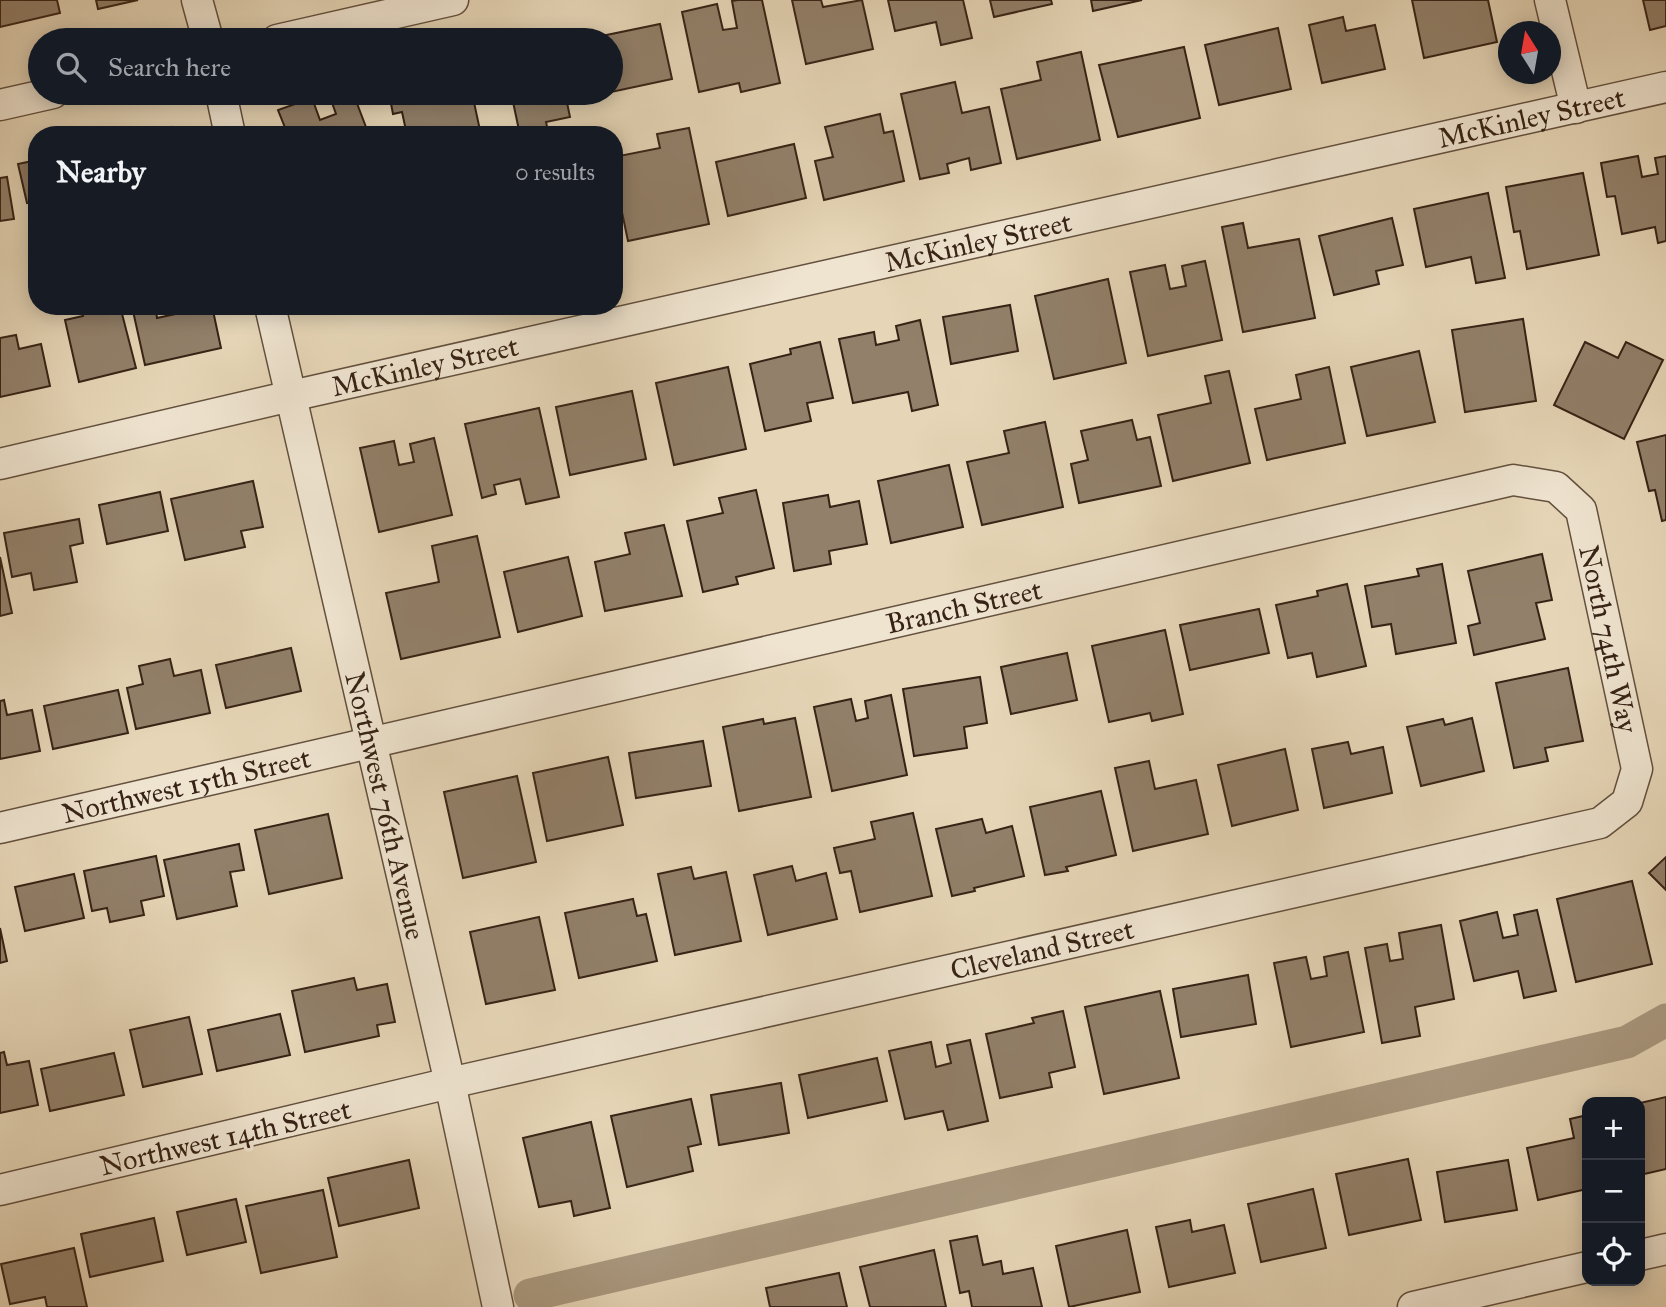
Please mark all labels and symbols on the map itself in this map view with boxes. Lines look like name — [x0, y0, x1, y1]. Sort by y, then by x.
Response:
north arrow — [1498, 21, 1561, 84]
street label: McKinley Street — [1434, 80, 1628, 156]
street label: McKinley Street — [881, 204, 1075, 280]
street label: McKinley Street — [328, 328, 522, 404]
street label: North 74th Way — [1571, 542, 1646, 737]
street label: Branch Street — [883, 572, 1045, 642]
street label: Northwest 76th Avenue — [337, 668, 433, 943]
street label: Northwest 15th Street — [58, 740, 314, 831]
street label: Cleveland Street — [947, 911, 1137, 988]
street label: Northwest 14th Street — [96, 1092, 354, 1183]

